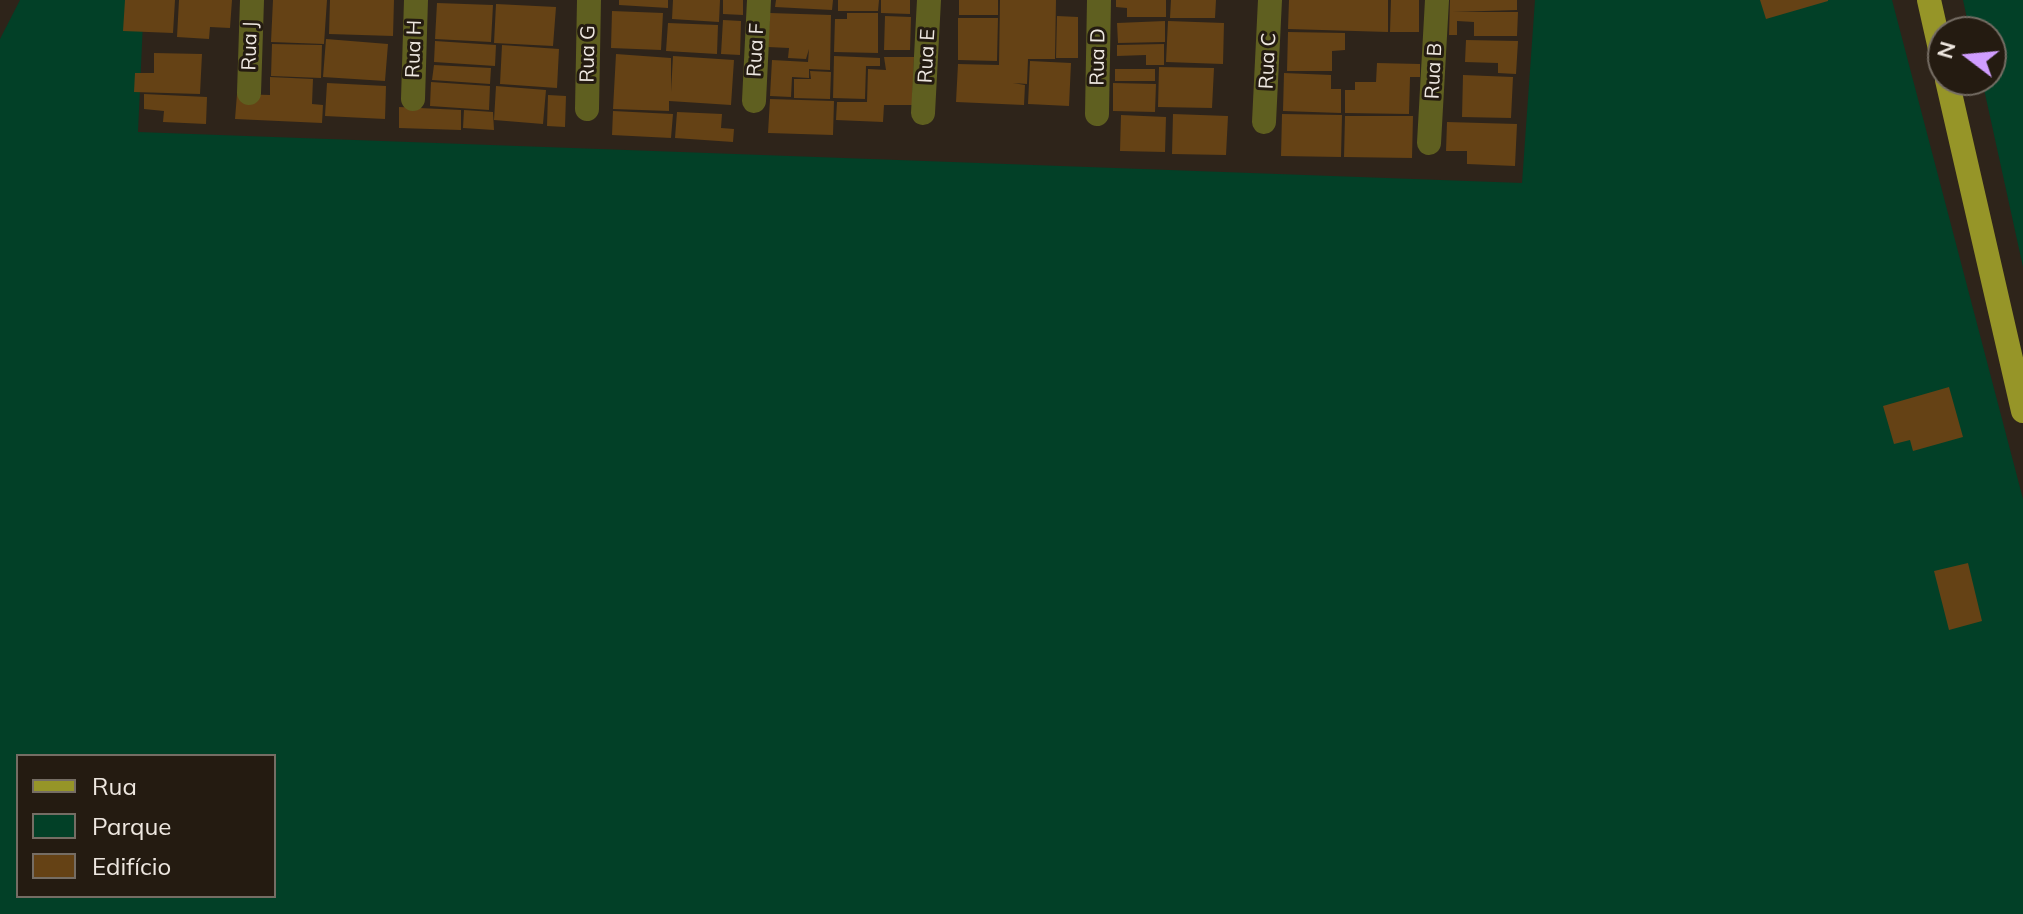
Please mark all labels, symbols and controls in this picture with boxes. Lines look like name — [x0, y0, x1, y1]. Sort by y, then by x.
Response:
north arrow — [1927, 16, 2007, 96]
street label: Rua H — [401, 20, 427, 78]
street label: Rua J — [237, 21, 263, 71]
street label: Rua F — [743, 22, 769, 78]
street label: Rua G — [576, 25, 600, 83]
street label: Rua E — [914, 28, 940, 84]
street label: Rua D — [1085, 28, 1111, 86]
street label: Rua C — [1255, 32, 1281, 90]
text: N — [1930, 38, 1962, 62]
street label: Rua B — [1421, 42, 1447, 100]
legend — [16, 754, 276, 898]
text: Rua — [92, 771, 137, 801]
text: Parque — [92, 811, 171, 841]
text: Edifício — [92, 851, 171, 881]

